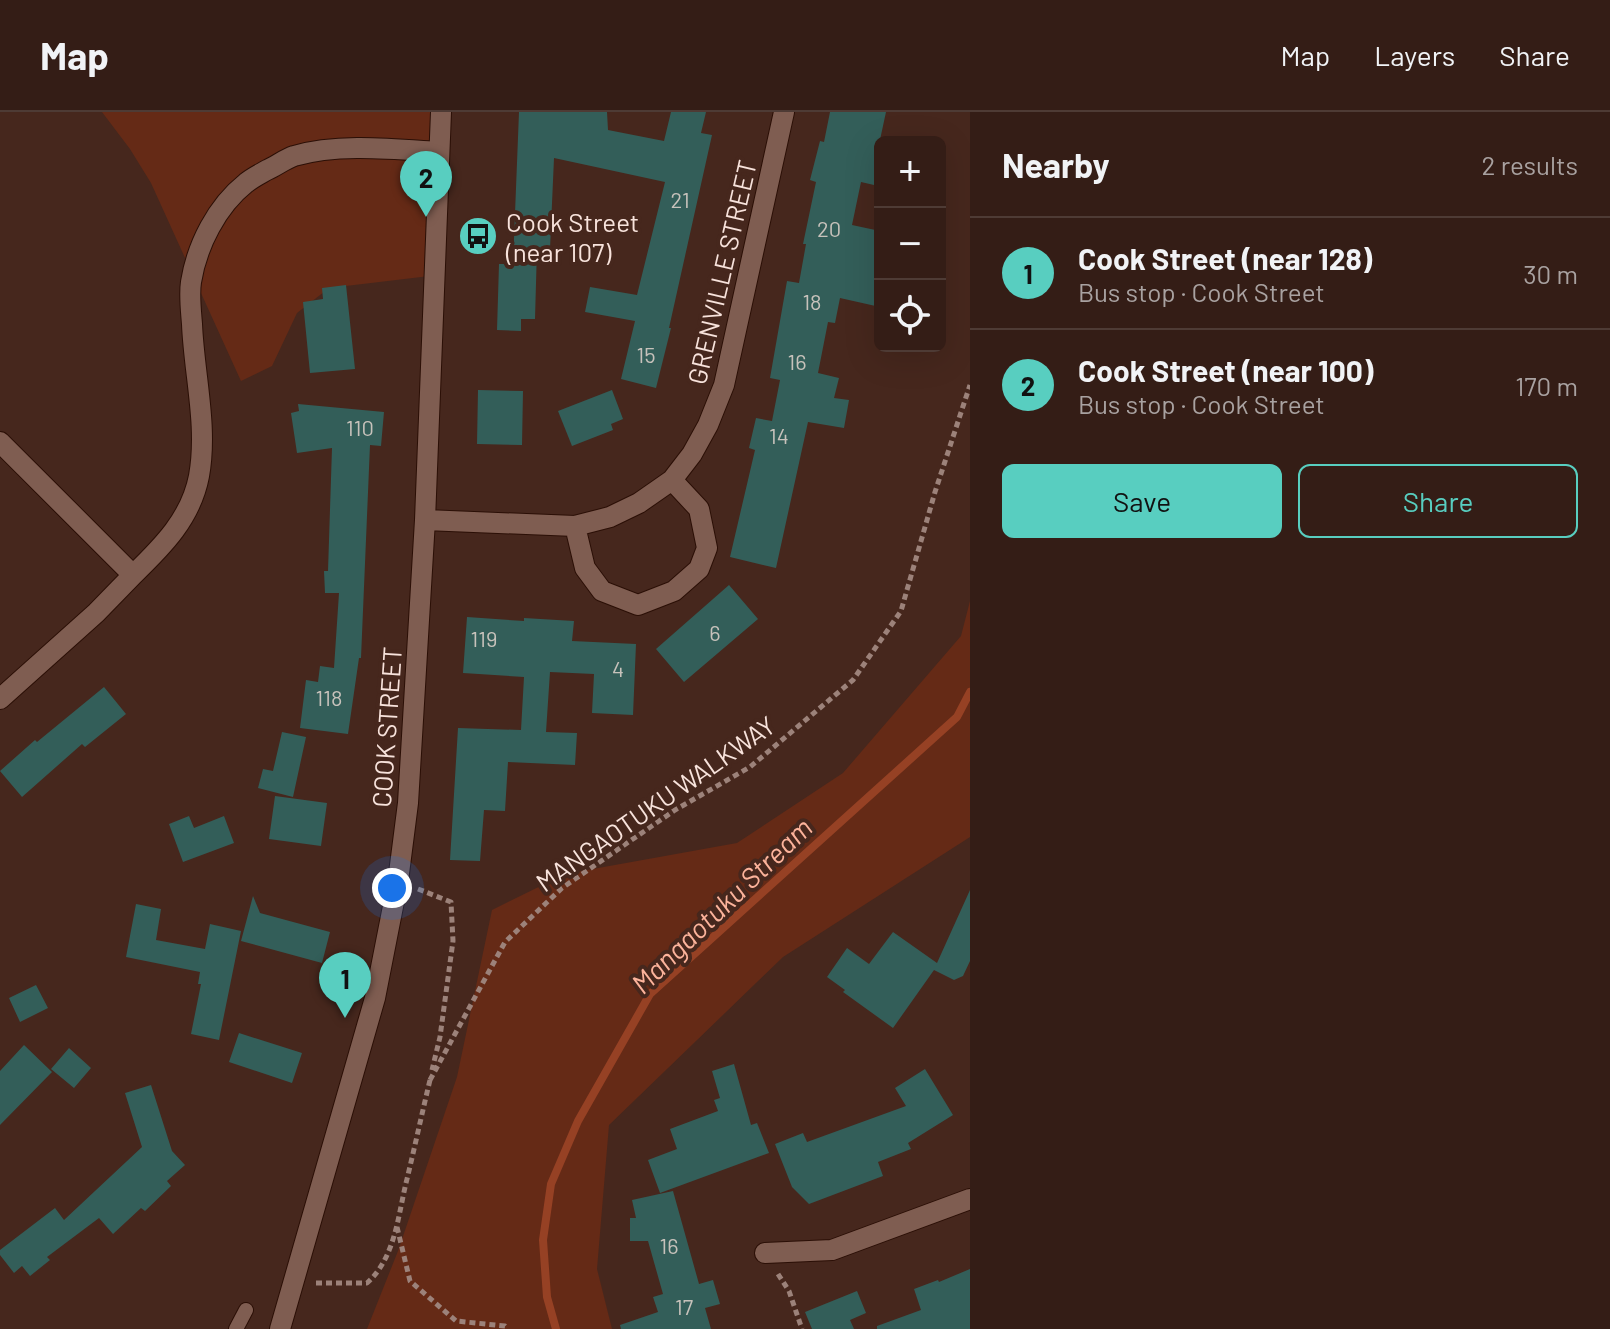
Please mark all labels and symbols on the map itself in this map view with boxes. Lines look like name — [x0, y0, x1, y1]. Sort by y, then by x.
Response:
pin: 2 — [400, 151, 452, 217]
street label: GRENVILLE STREET — [680, 157, 762, 387]
house number: 21 — [670, 186, 690, 212]
place label: Cook Street (near 107) — [505, 206, 639, 267]
bus stop icon: Cook Street (near 107) — [457, 215, 499, 257]
house number: 20 — [817, 215, 841, 241]
house number: 18 — [802, 288, 822, 314]
house number: 15 — [636, 341, 656, 367]
house number: 16 — [787, 348, 807, 374]
house number: 110 — [346, 414, 374, 440]
house number: 14 — [769, 422, 789, 448]
house number: 6 — [709, 619, 721, 645]
house number: 119 — [471, 625, 497, 651]
street label: COOK STREET — [365, 646, 407, 808]
house number: 4 — [612, 655, 624, 681]
house number: 118 — [316, 684, 342, 710]
street label: MANGAOTUKU WALKWAY — [529, 709, 781, 897]
water label: Mangaotuku Stream — [624, 810, 818, 1000]
your location — [372, 868, 412, 908]
pin: 1 — [319, 952, 371, 1018]
house number: 16 — [659, 1232, 679, 1258]
house number: 17 — [675, 1293, 693, 1319]

